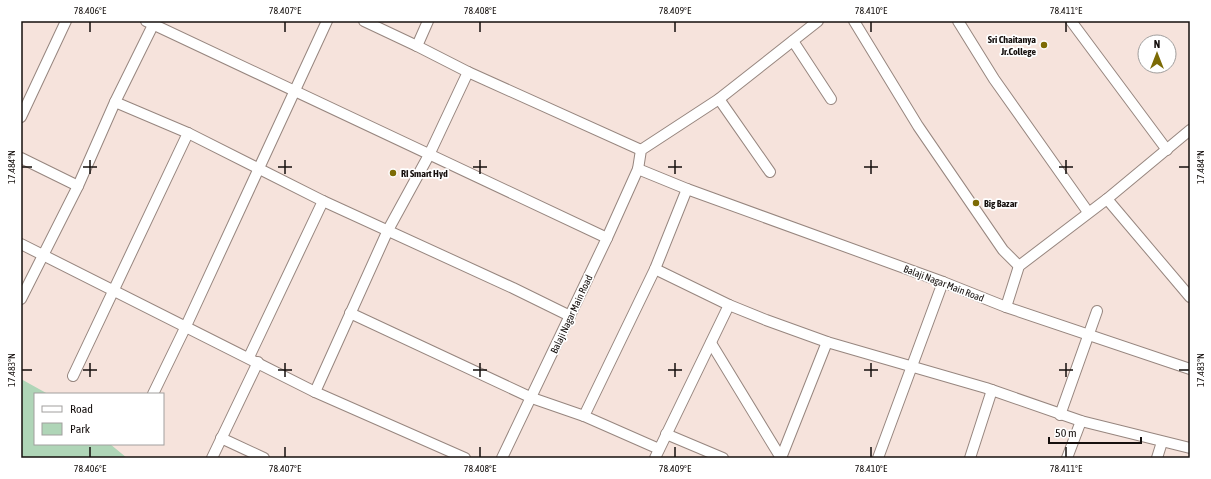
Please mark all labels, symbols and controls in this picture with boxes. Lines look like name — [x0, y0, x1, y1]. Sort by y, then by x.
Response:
text: 78.406°E — [74, 5, 107, 16]
text: 78.407°E — [269, 5, 302, 16]
text: 78.408°E — [464, 5, 497, 16]
text: 78.409°E — [659, 5, 692, 16]
text: 78.410°E — [855, 5, 888, 16]
text: 78.411°E — [1050, 5, 1083, 16]
place label: Sri Chaitanya Jr.College — [988, 34, 1036, 57]
north arrow — [1137, 34, 1177, 74]
text: N — [1154, 38, 1160, 50]
marker: Sri Chaitanya Jr.College — [1039, 40, 1049, 50]
text: 17.484°N — [6, 150, 17, 184]
text: 17.484°N — [1195, 150, 1206, 184]
marker: RI Smart Hyd — [388, 168, 398, 178]
place label: RI Smart Hyd — [401, 168, 448, 179]
marker: Big Bazar — [971, 198, 981, 208]
place label: Big Bazar — [984, 198, 1018, 209]
street label: Balaji Nagar Main Road — [902, 263, 986, 304]
street label: Balaji Nagar Main Road — [548, 273, 595, 355]
text: 17.483°N — [6, 353, 17, 387]
text: 17.483°N — [1195, 353, 1206, 387]
legend — [34, 393, 164, 445]
text: Road — [70, 402, 93, 416]
scale bar — [1049, 419, 1141, 445]
text: Park — [70, 422, 91, 436]
text: 50 m — [1055, 426, 1077, 440]
text: 78.406°E — [74, 463, 107, 474]
text: 78.407°E — [269, 463, 302, 474]
text: 78.408°E — [464, 463, 497, 474]
text: 78.409°E — [659, 463, 692, 474]
text: 78.410°E — [855, 463, 888, 474]
text: 78.411°E — [1050, 463, 1083, 474]

